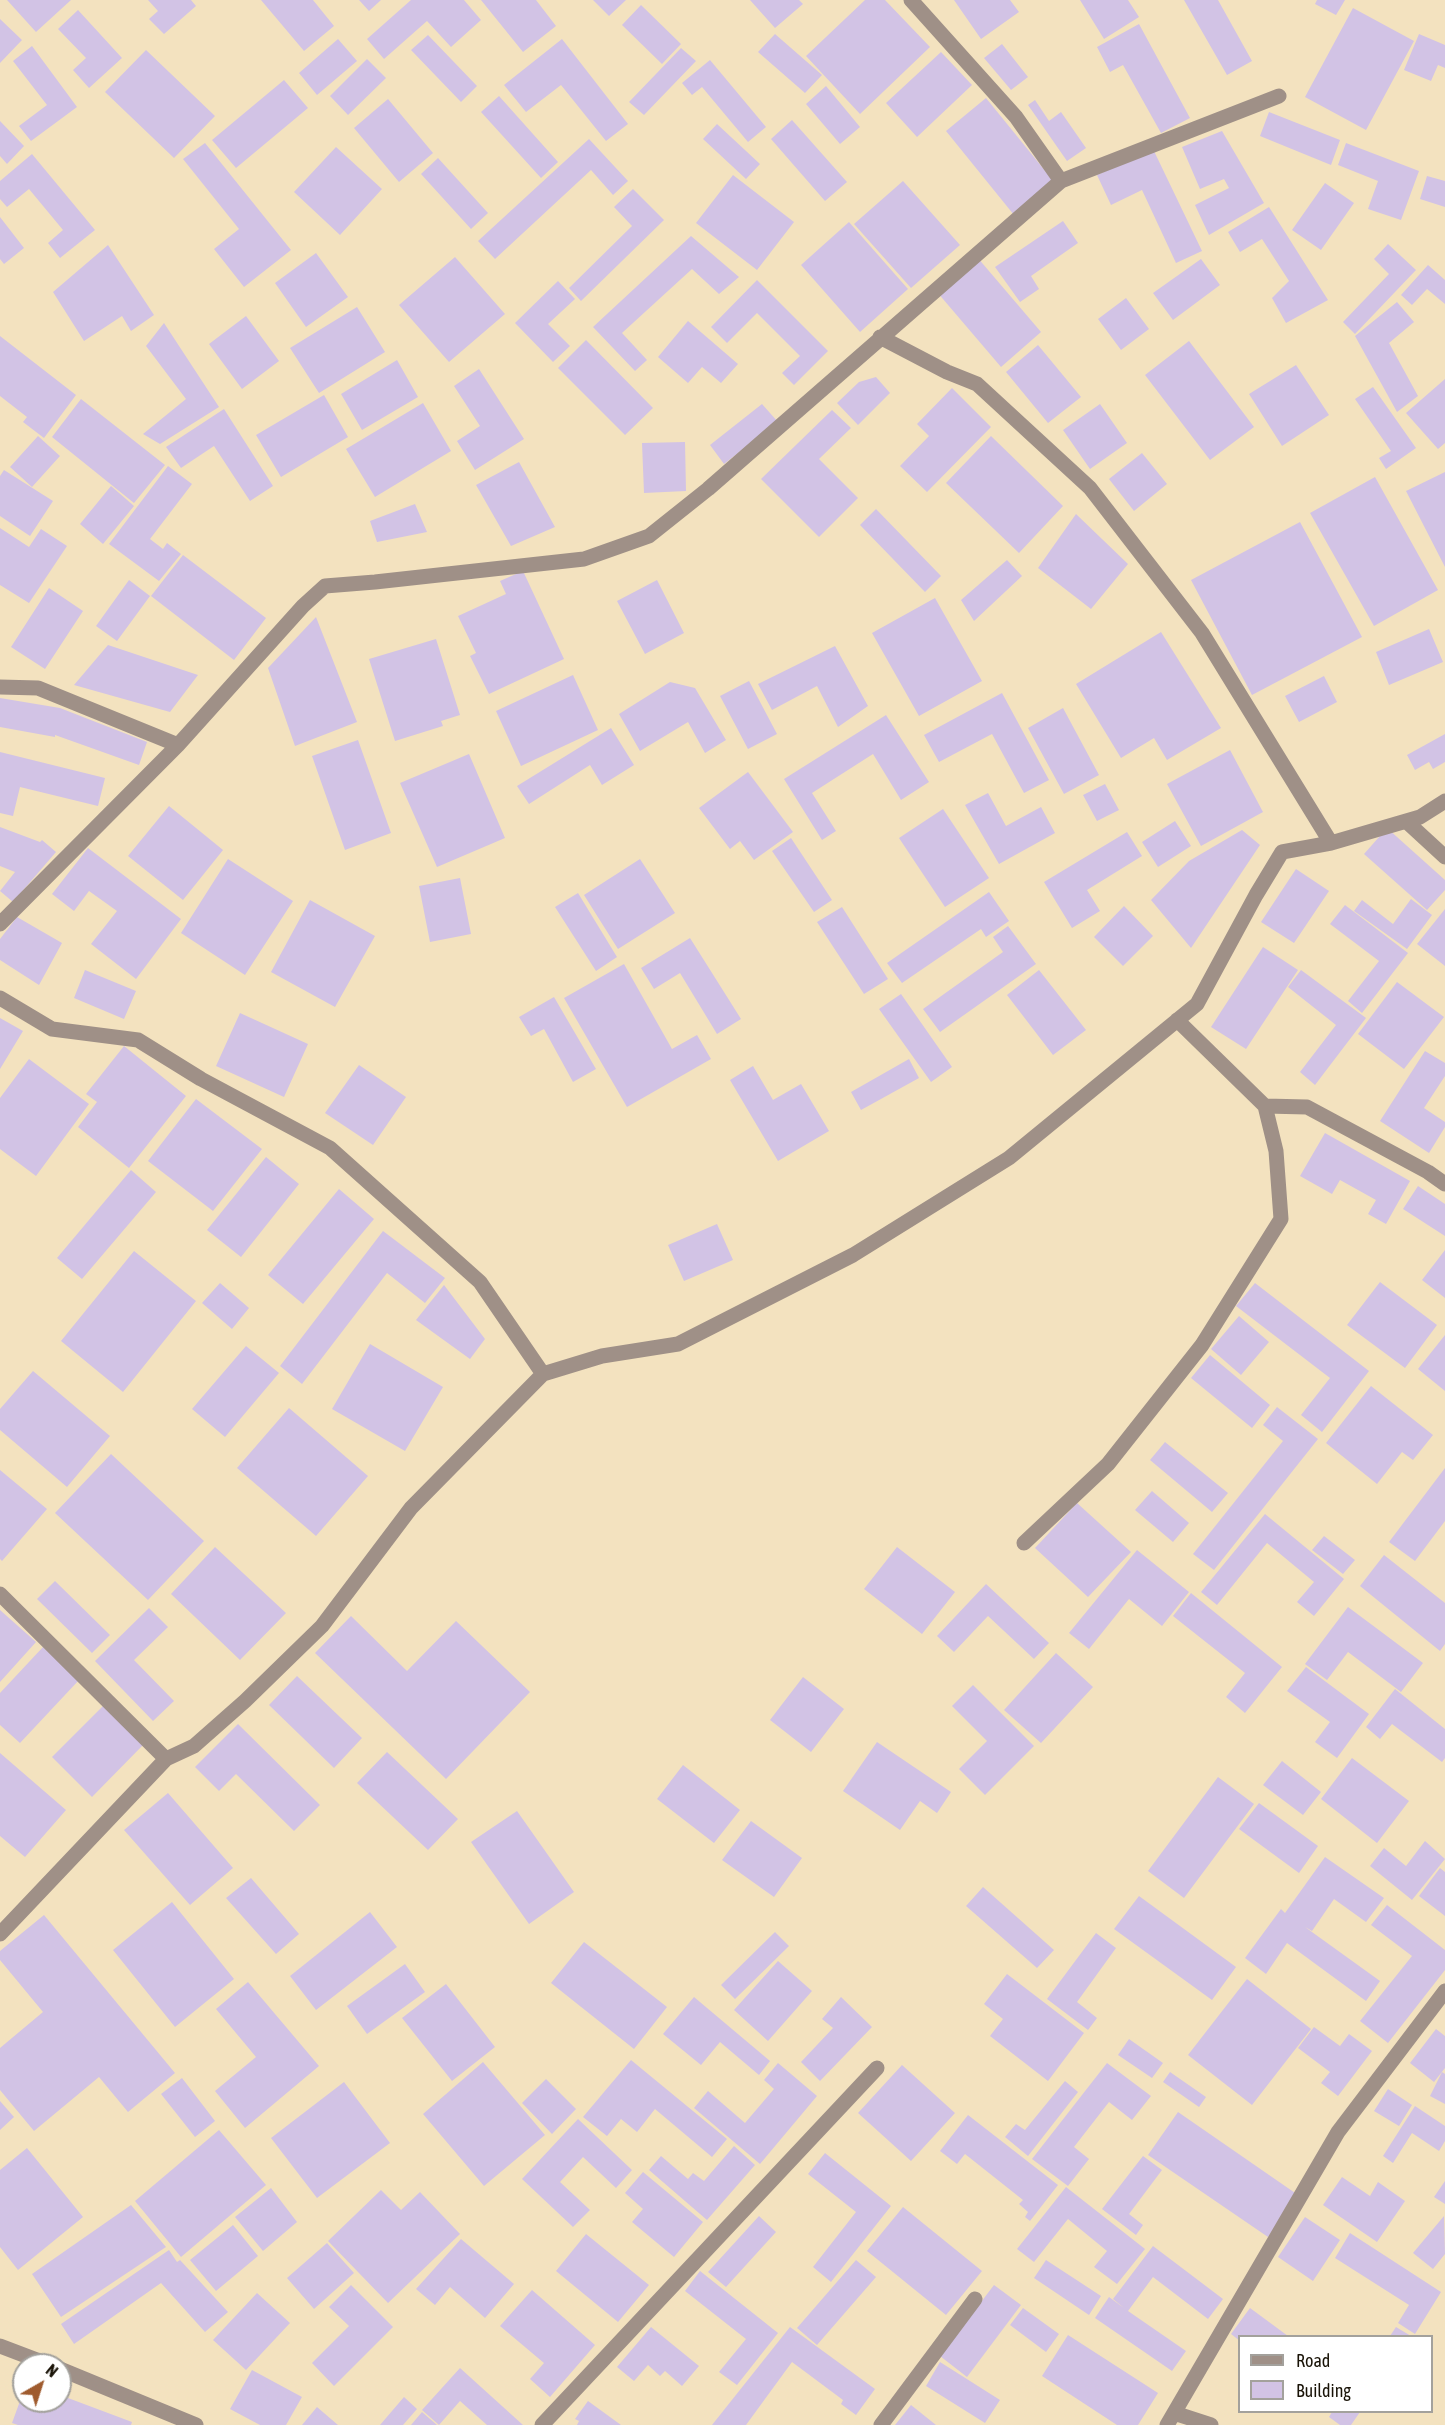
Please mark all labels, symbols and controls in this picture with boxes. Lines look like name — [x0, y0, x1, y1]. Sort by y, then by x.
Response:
legend — [1238, 2335, 1433, 2413]
text: Road — [1296, 2350, 1330, 2371]
north arrow — [12, 2353, 72, 2413]
text: N — [43, 2361, 61, 2381]
text: Building — [1296, 2380, 1351, 2401]

